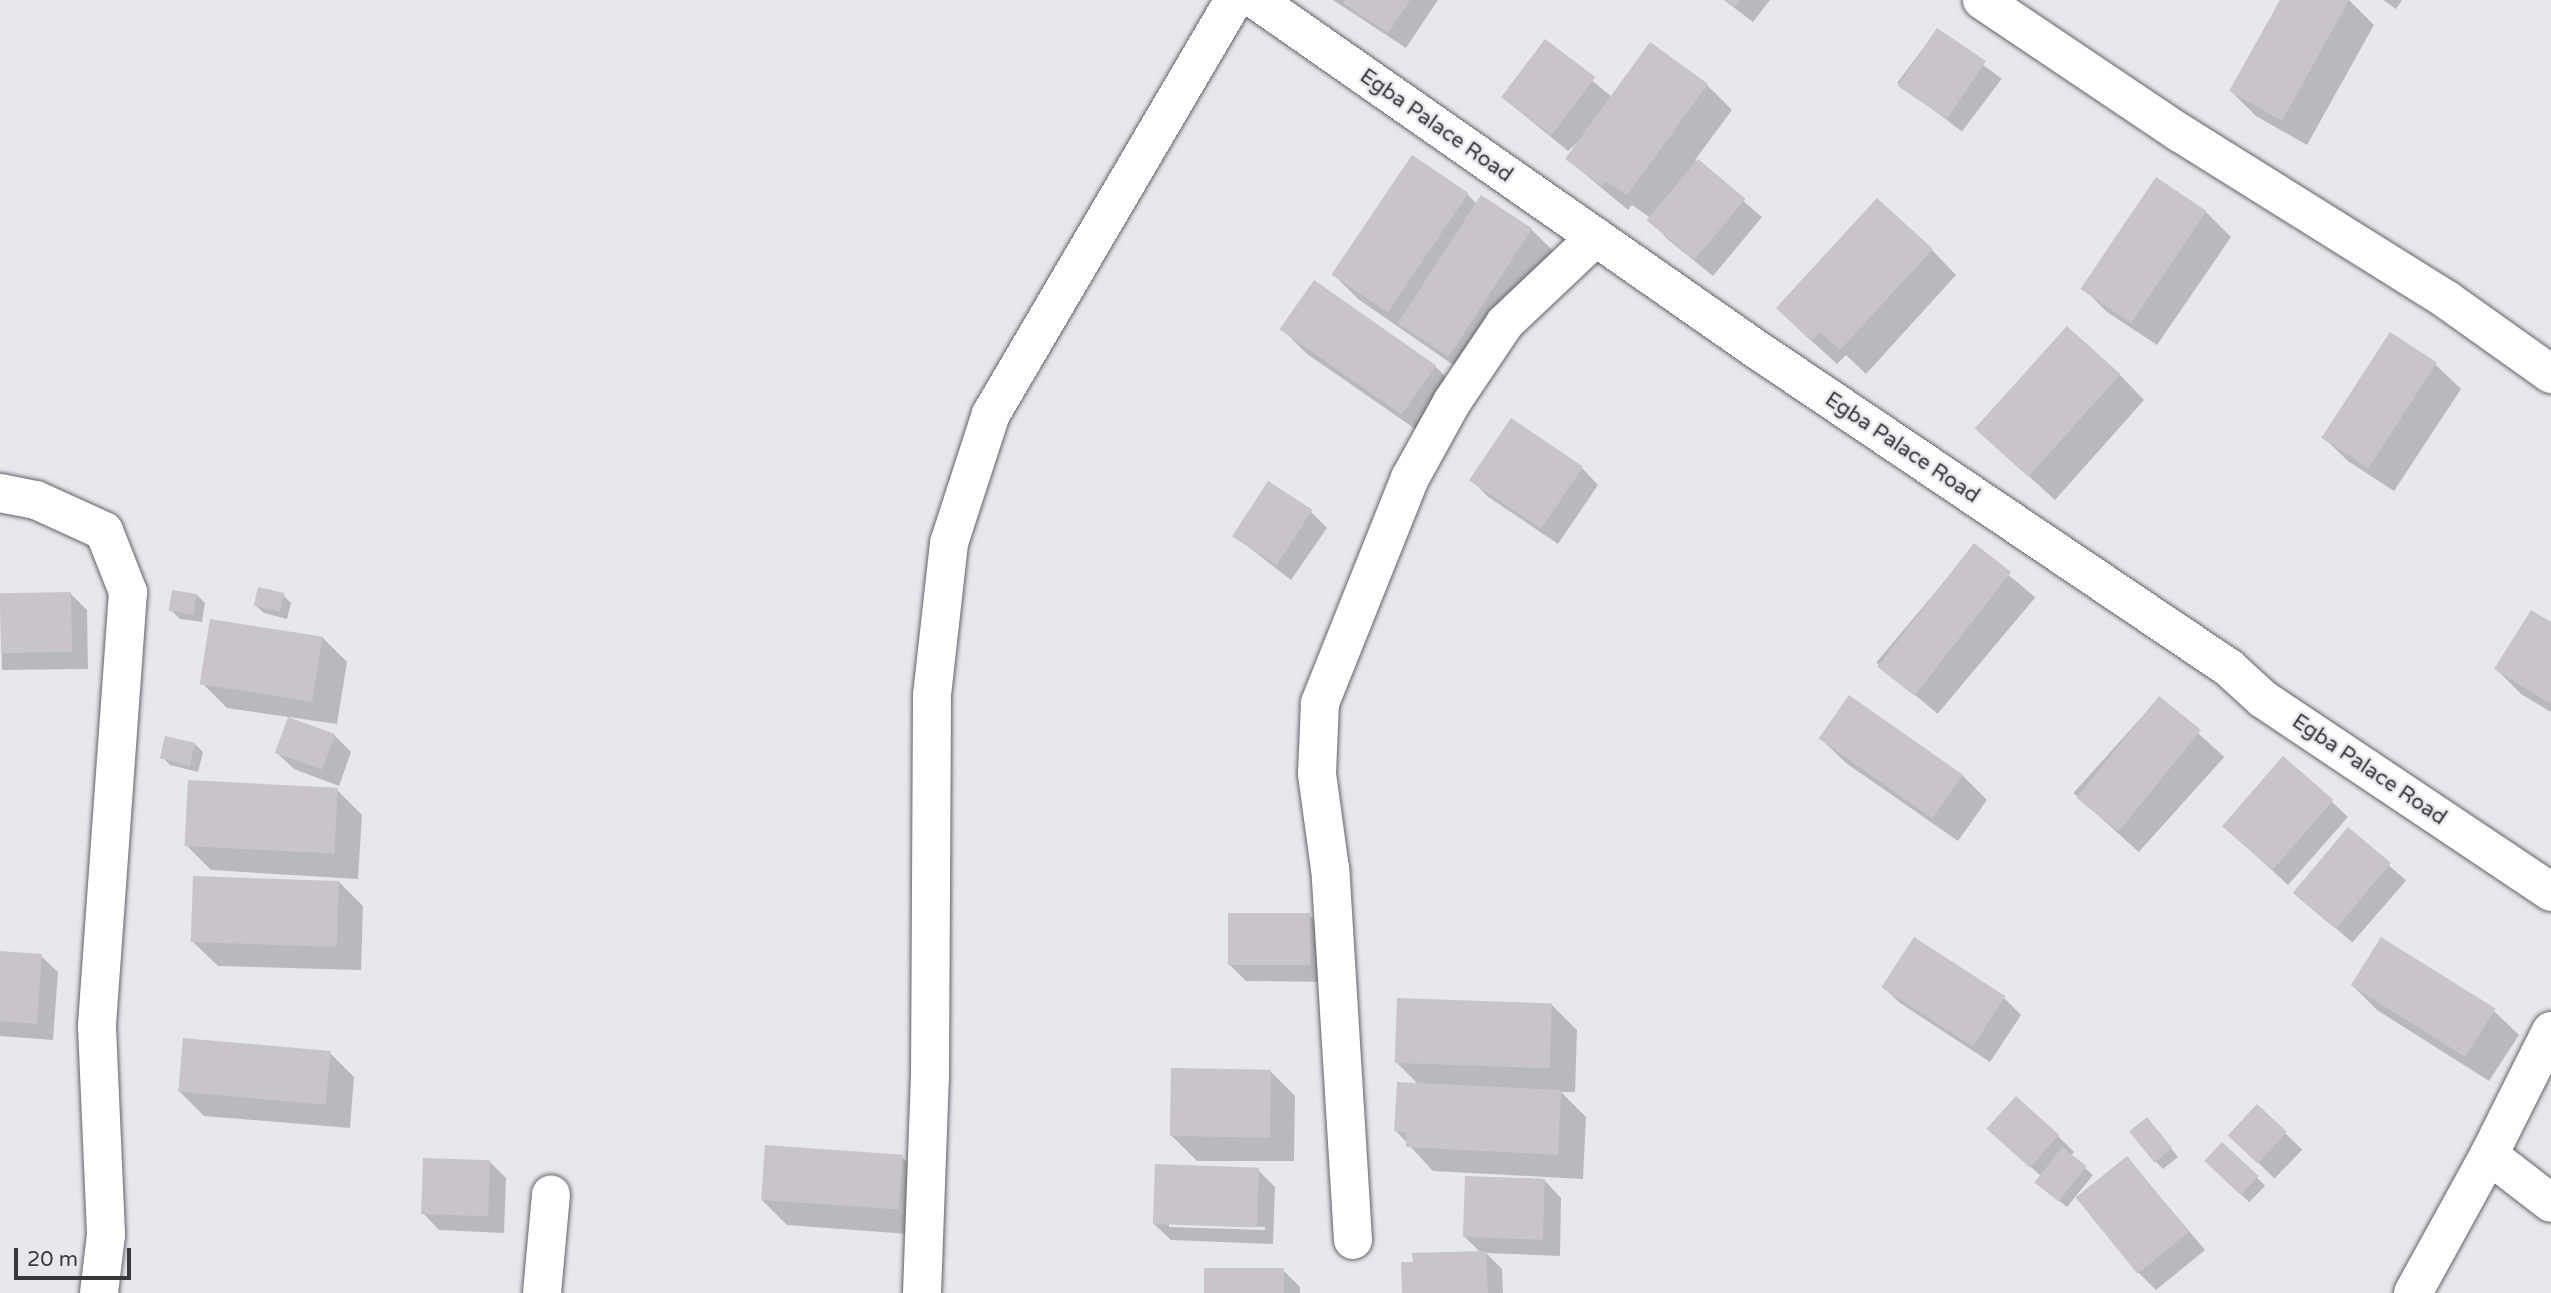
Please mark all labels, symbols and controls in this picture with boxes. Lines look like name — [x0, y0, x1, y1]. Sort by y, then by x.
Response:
street label: Egba Palace Road — [1355, 64, 1517, 188]
street label: Egba Palace Road — [1820, 387, 1984, 509]
street label: Egba Palace Road — [2287, 709, 2451, 831]
scale bar — [18, 1234, 135, 1278]
text: 20 m — [27, 1247, 78, 1272]

